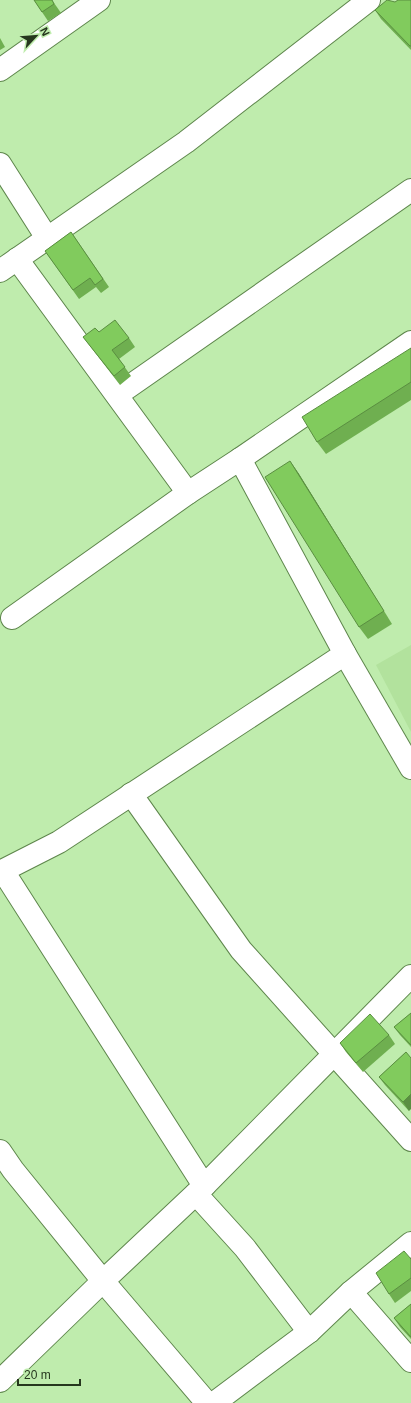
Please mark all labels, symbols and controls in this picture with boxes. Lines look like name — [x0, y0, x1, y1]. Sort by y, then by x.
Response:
north arrow — [16, 16, 56, 56]
text: N — [38, 25, 52, 38]
scale bar — [18, 1361, 80, 1387]
text: 20 m — [24, 1368, 51, 1382]

